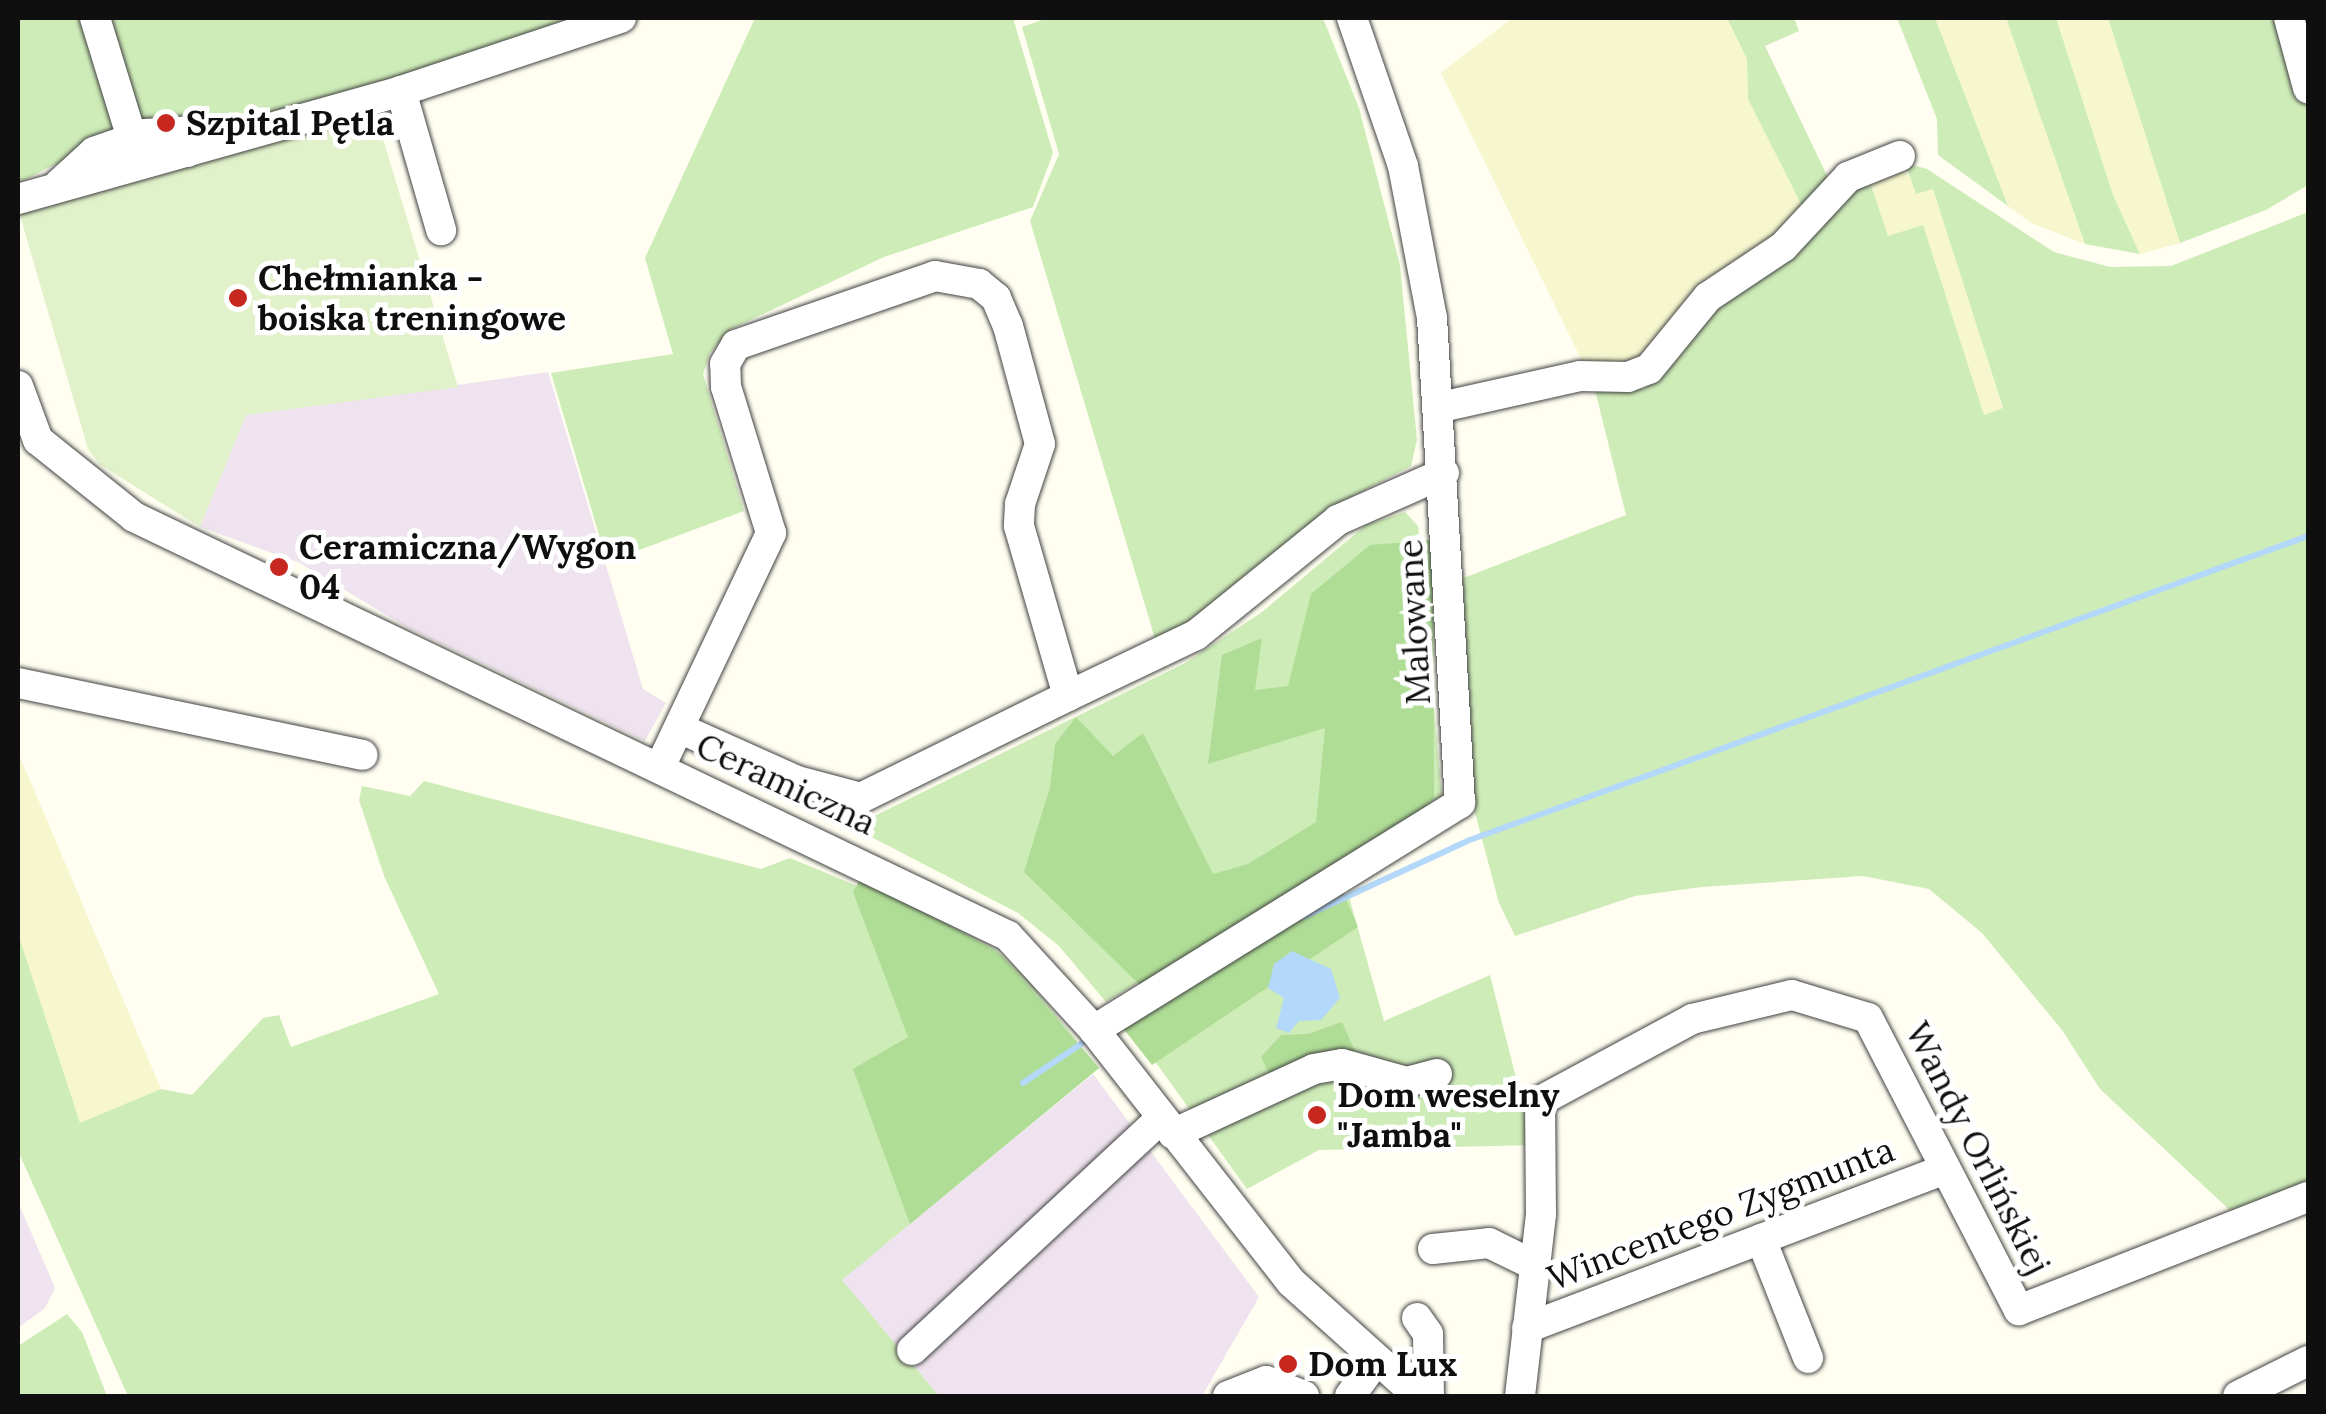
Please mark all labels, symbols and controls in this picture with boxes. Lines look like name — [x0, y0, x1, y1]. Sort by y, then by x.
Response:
place label: Szpital Pętla — [186, 102, 394, 144]
marker: Szpital Pętla — [155, 112, 177, 134]
place label: Chełmianka - boiska treningowe — [258, 257, 566, 339]
marker: Chełmianka - boiska treningowe — [227, 287, 249, 309]
place label: Ceramiczna/Wygon 04 — [299, 526, 636, 608]
street label: Malowane — [1389, 538, 1439, 706]
marker: Ceramiczna/Wygon 04 — [268, 556, 290, 578]
street label: Ceramiczna — [690, 724, 882, 844]
street label: Wandy Orlińskiej — [1896, 1015, 2060, 1281]
place label: Dom weselny "Jamba" — [1337, 1074, 1559, 1156]
marker: Dom weselny "Jamba" — [1306, 1104, 1328, 1126]
street label: Wincentego Zygmunta — [1542, 1129, 1900, 1299]
place label: Dom Lux — [1308, 1343, 1457, 1385]
marker: Dom Lux — [1277, 1353, 1299, 1375]

